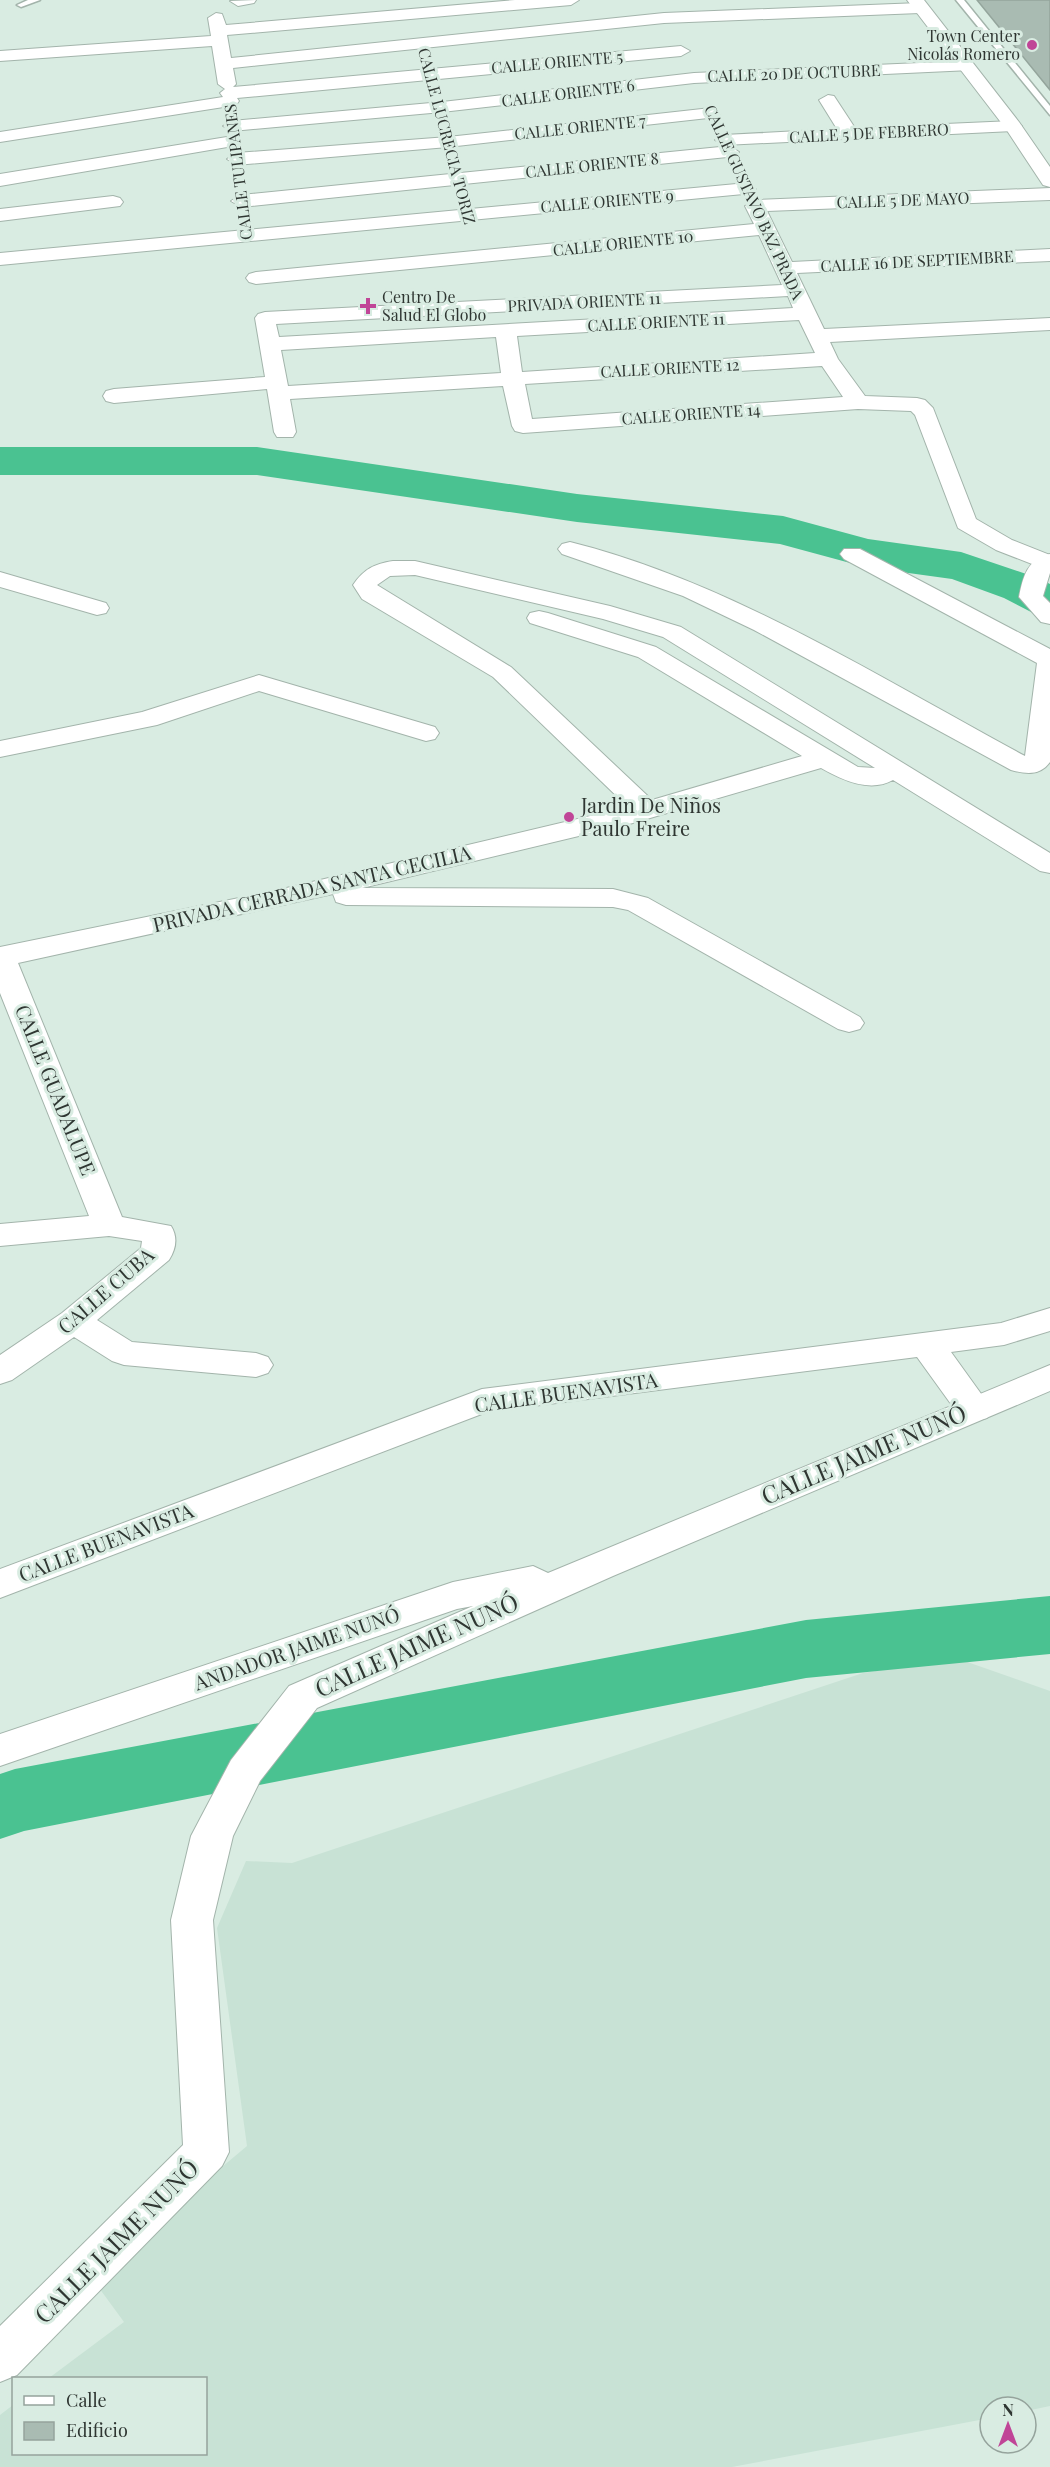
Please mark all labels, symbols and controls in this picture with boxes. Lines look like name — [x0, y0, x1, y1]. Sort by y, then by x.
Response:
place label: Town Center Nicolás Romero — [907, 25, 1020, 64]
marker: Town Center Nicolás Romero — [1025, 38, 1039, 52]
street label: CALLE LUCRECIA TORIZ — [414, 45, 481, 226]
street label: CALLE ORIENTE 5 — [490, 45, 624, 78]
street label: CALLE 20 DE OCTUBRE — [707, 59, 881, 86]
street label: CALLE ORIENTE 6 — [500, 74, 636, 111]
street label: CALLE GUSTAVO BAZ PRADA — [700, 101, 809, 303]
street label: CALLE TULIPANES — [219, 103, 256, 241]
street label: CALLE ORIENTE 7 — [513, 109, 647, 144]
street label: CALLE 5 DE FEBRERO — [789, 118, 950, 147]
street label: CALLE ORIENTE 8 — [524, 147, 660, 182]
street label: CALLE ORIENTE 9 — [539, 184, 674, 217]
street label: CALLE 5 DE MAYO — [836, 187, 970, 212]
street label: CALLE ORIENTE 10 — [552, 225, 694, 260]
street label: CALLE 16 DE SEPTIEMBRE — [820, 245, 1014, 276]
place label: Centro De Salud El Globo — [382, 286, 486, 325]
street label: PRIVADA ORIENTE 11 — [507, 287, 661, 316]
marker: Centro De Salud El Globo — [359, 297, 377, 315]
street label: CALLE ORIENTE 11 — [587, 307, 725, 336]
street label: CALLE ORIENTE 12 — [600, 353, 740, 382]
street label: CALLE ORIENTE 14 — [621, 398, 761, 429]
place label: Jardin De Niños Paulo Freire — [580, 791, 721, 841]
marker: Jardin De Niños Paulo Freire — [562, 810, 576, 824]
street label: PRIVADA CERRADA SANTA CECILIA — [150, 838, 474, 937]
street label: CALLE GUADALUPE — [10, 1000, 103, 1179]
street label: CALLE CUBA — [51, 1240, 159, 1339]
street label: CALLE BUENAVISTA — [472, 1365, 659, 1418]
street label: CALLE JAIME NUNÓ — [756, 1396, 971, 1511]
street label: CALLE BUENAVISTA — [14, 1496, 197, 1587]
street label: CALLE JAIME NUNÓ — [309, 1585, 523, 1703]
street label: ANDADOR JAIME NUNÓ — [189, 1600, 403, 1696]
street label: CALLE JAIME NUNÓ — [27, 2152, 205, 2330]
legend — [12, 2377, 207, 2455]
text: Calle — [66, 2388, 107, 2412]
north arrow — [978, 2395, 1038, 2455]
text: N — [1002, 2399, 1014, 2420]
text: Edificio — [66, 2418, 128, 2442]

